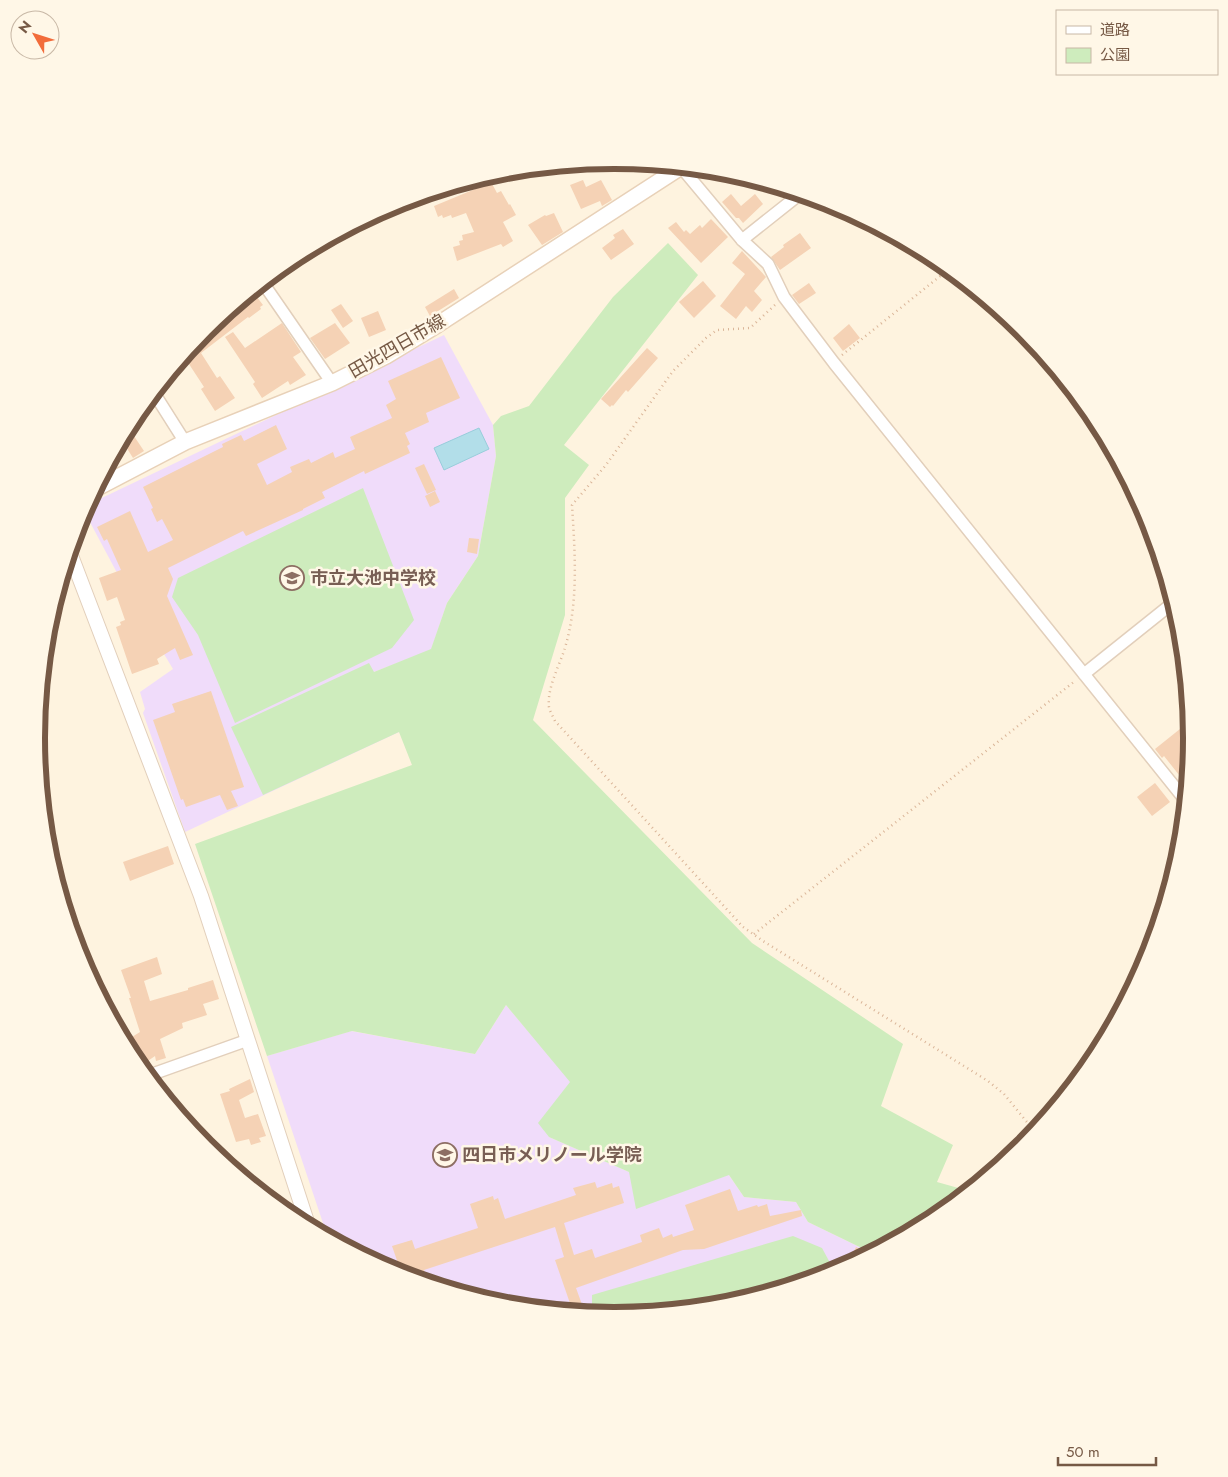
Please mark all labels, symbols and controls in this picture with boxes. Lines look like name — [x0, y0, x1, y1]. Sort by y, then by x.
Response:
north arrow — [10, 10, 60, 60]
legend — [1056, 10, 1218, 75]
text: N — [14, 16, 36, 37]
text: 道路 — [1100, 19, 1130, 41]
text: 公園 — [1100, 44, 1130, 66]
street label: 田光四日市線 — [344, 308, 450, 384]
school or university icon: 市立大池中学校 — [279, 565, 305, 591]
place label: 市立大池中学校 — [310, 565, 436, 591]
school or university icon: 四日市メリノール学院 — [432, 1142, 458, 1168]
place label: 四日市メリノール学院 — [462, 1142, 642, 1168]
scale bar — [1058, 1434, 1156, 1466]
text: 50 m — [1066, 1441, 1100, 1463]

